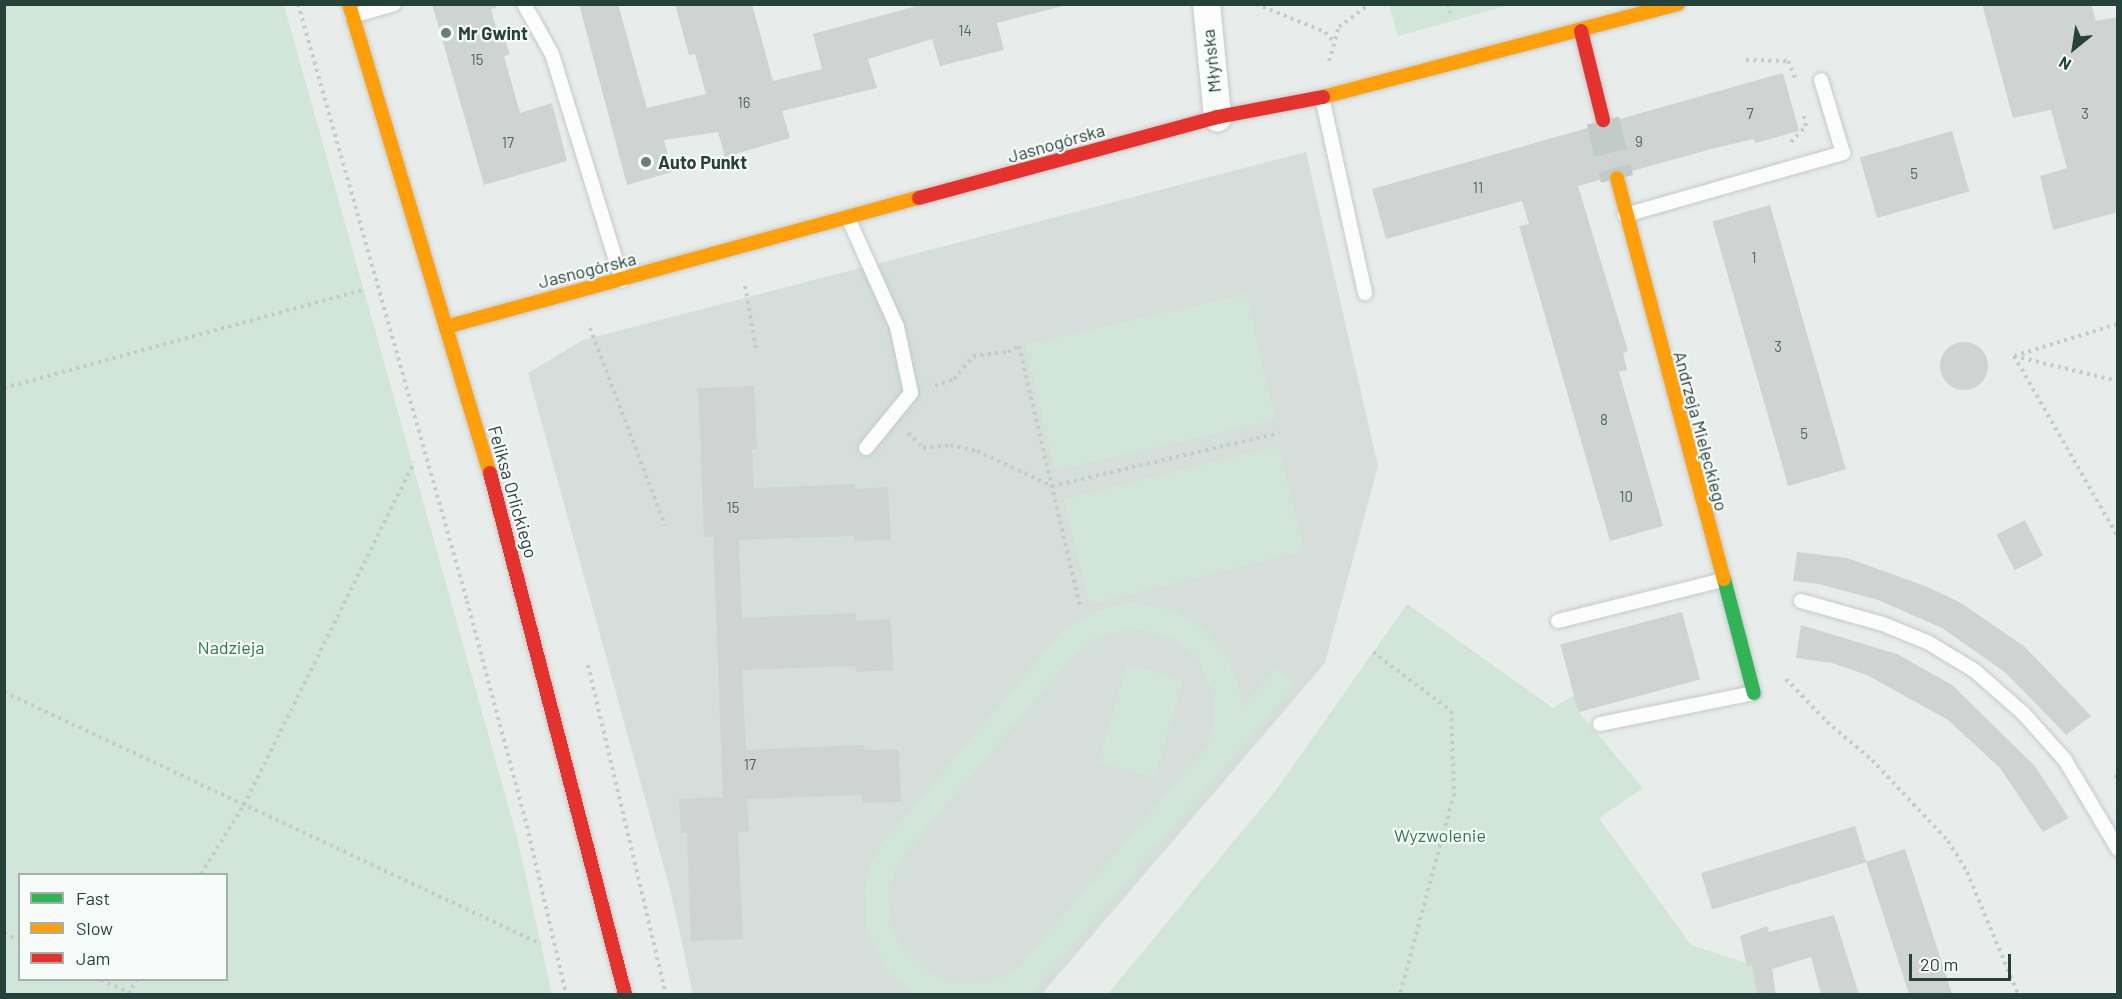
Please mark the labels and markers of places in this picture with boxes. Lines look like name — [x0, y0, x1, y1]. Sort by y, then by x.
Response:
place label: Mr Gwint — [458, 22, 528, 44]
marker: Mr Gwint — [439, 26, 453, 40]
place label: Auto Punkt — [658, 151, 747, 173]
marker: Auto Punkt — [639, 155, 653, 169]

